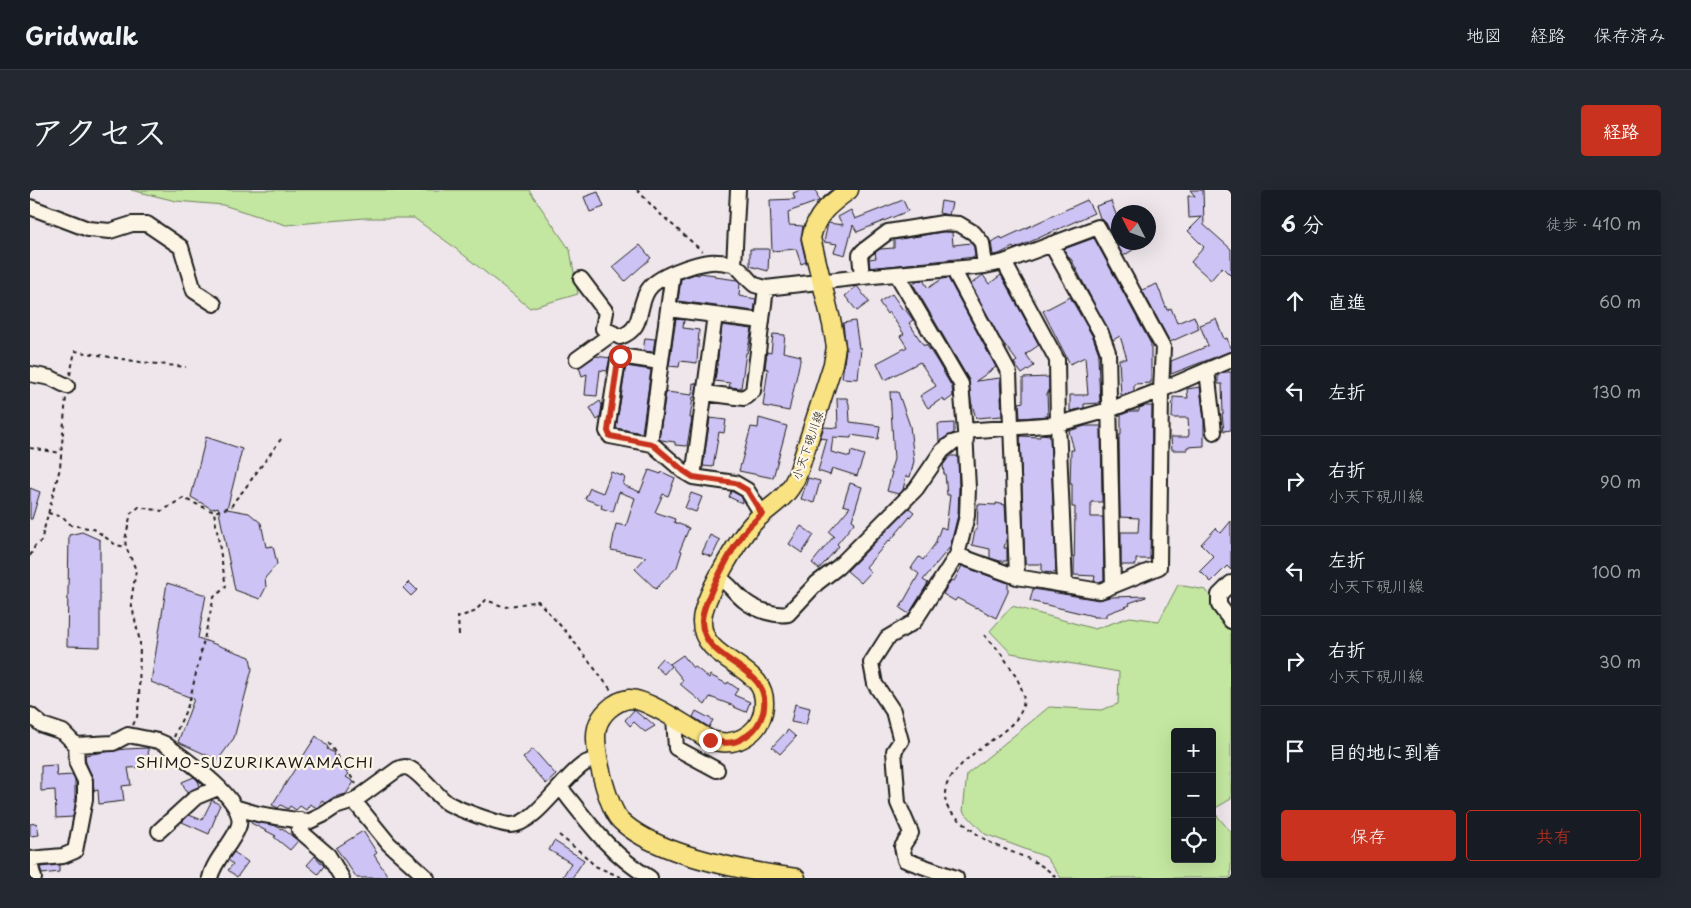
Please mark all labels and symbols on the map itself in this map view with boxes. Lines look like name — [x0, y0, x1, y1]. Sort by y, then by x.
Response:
north arrow — [1111, 205, 1156, 250]
route start — [609, 345, 632, 368]
street label: 小天下硯川線 — [787, 408, 827, 482]
route end — [699, 729, 722, 752]
district label: SHIMO-SUZURIKAWAMACHI — [136, 750, 374, 773]

